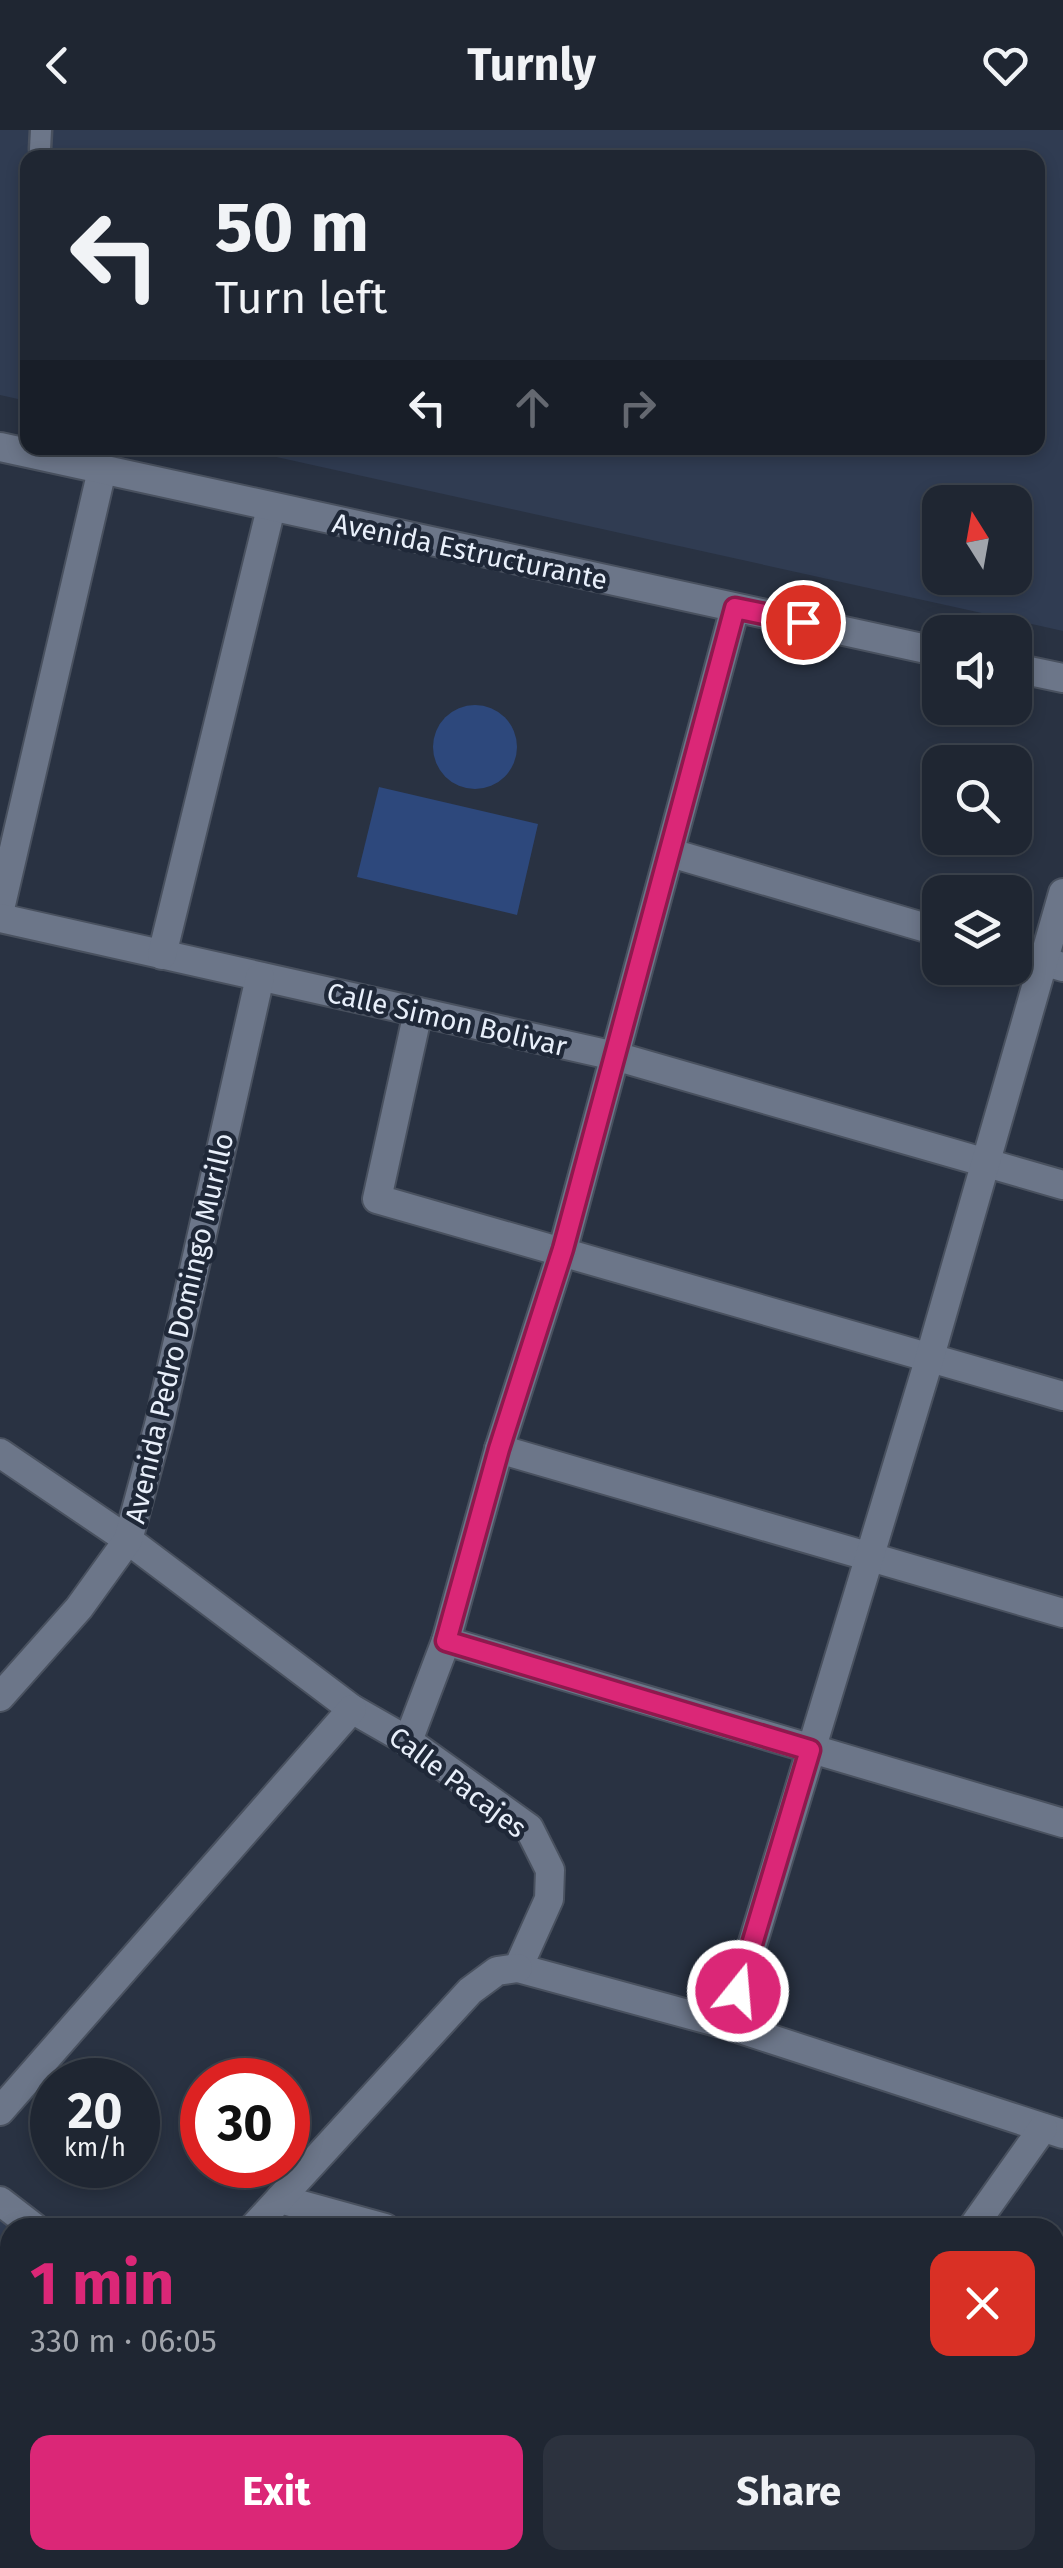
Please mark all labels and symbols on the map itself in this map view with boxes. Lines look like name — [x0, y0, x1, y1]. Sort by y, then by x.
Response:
north arrow — [922, 485, 1032, 595]
street label: Avenida Estructurante — [330, 506, 610, 597]
pin — [761, 580, 846, 665]
street label: Calle Simon Bolivar — [324, 976, 570, 1063]
street label: Avenida Pedro Domingo Murillo — [118, 1130, 241, 1527]
street label: Calle Pacajes — [382, 1720, 533, 1845]
position arrow — [686, 1939, 790, 2043]
speed limit sign: 30 — [180, 2058, 310, 2188]

